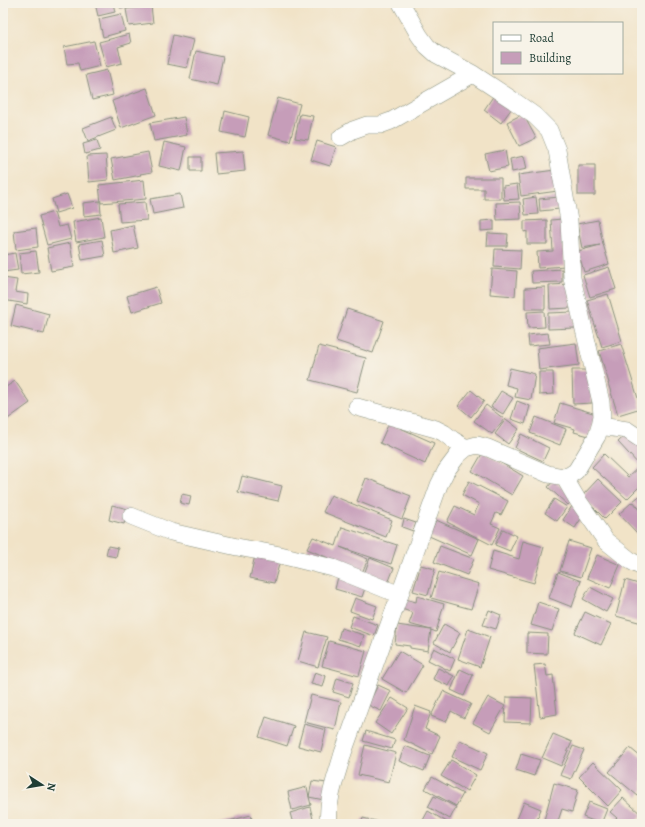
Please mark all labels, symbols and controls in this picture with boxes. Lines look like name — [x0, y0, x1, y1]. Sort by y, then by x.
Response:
legend — [493, 22, 623, 74]
text: Road — [529, 30, 555, 46]
text: Building — [529, 50, 571, 66]
north arrow — [22, 765, 62, 805]
text: N — [43, 781, 59, 792]

